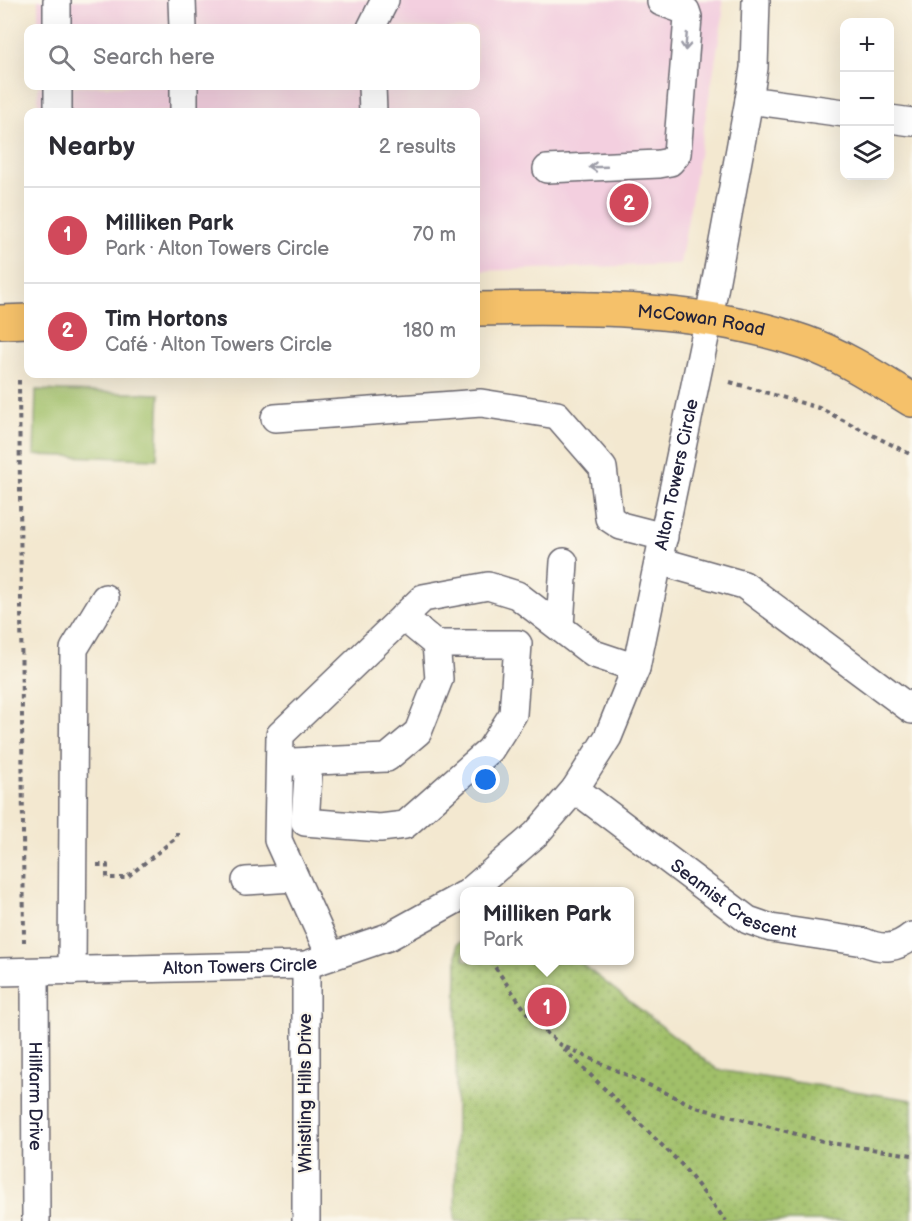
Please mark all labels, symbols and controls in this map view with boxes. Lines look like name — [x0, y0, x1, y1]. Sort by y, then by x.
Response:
map controls — [840, 18, 894, 180]
button: + — [840, 18, 894, 72]
search box — [24, 24, 480, 90]
one-way arrow — [680, 32, 691, 51]
icon: search — [45, 41, 78, 74]
text: Search here — [93, 44, 215, 71]
button: − — [840, 72, 894, 126]
button: layers — [840, 126, 894, 180]
text: Nearby — [48, 132, 135, 163]
text: 2 results — [379, 135, 456, 159]
one-way arrow — [589, 161, 609, 173]
pin: 2 — [610, 180, 648, 226]
text: Milliken Park — [105, 210, 233, 237]
text: 1 — [63, 223, 72, 247]
text: 70 m — [412, 223, 456, 247]
text: Park · Alton Towers Circle — [105, 237, 329, 261]
street label: McCowan Road — [637, 300, 767, 340]
text: Tim Hortons — [105, 306, 228, 333]
text: 2 — [62, 319, 73, 343]
text: 180 m — [403, 319, 456, 343]
text: Café · Alton Towers Circle — [105, 333, 332, 357]
street label: Alton Towers Circle — [650, 397, 702, 552]
your location — [471, 765, 500, 794]
street label: Seamist Crescent — [666, 855, 799, 942]
popup — [460, 887, 634, 965]
text: Milliken Park — [483, 901, 611, 928]
text: Park — [483, 928, 523, 952]
street label: Alton Towers Circle — [163, 951, 320, 979]
pin: 1 — [528, 984, 566, 1030]
street label: Whistling Hills Drive — [295, 1013, 316, 1173]
street label: Hillfarm Drive — [25, 1041, 46, 1151]

